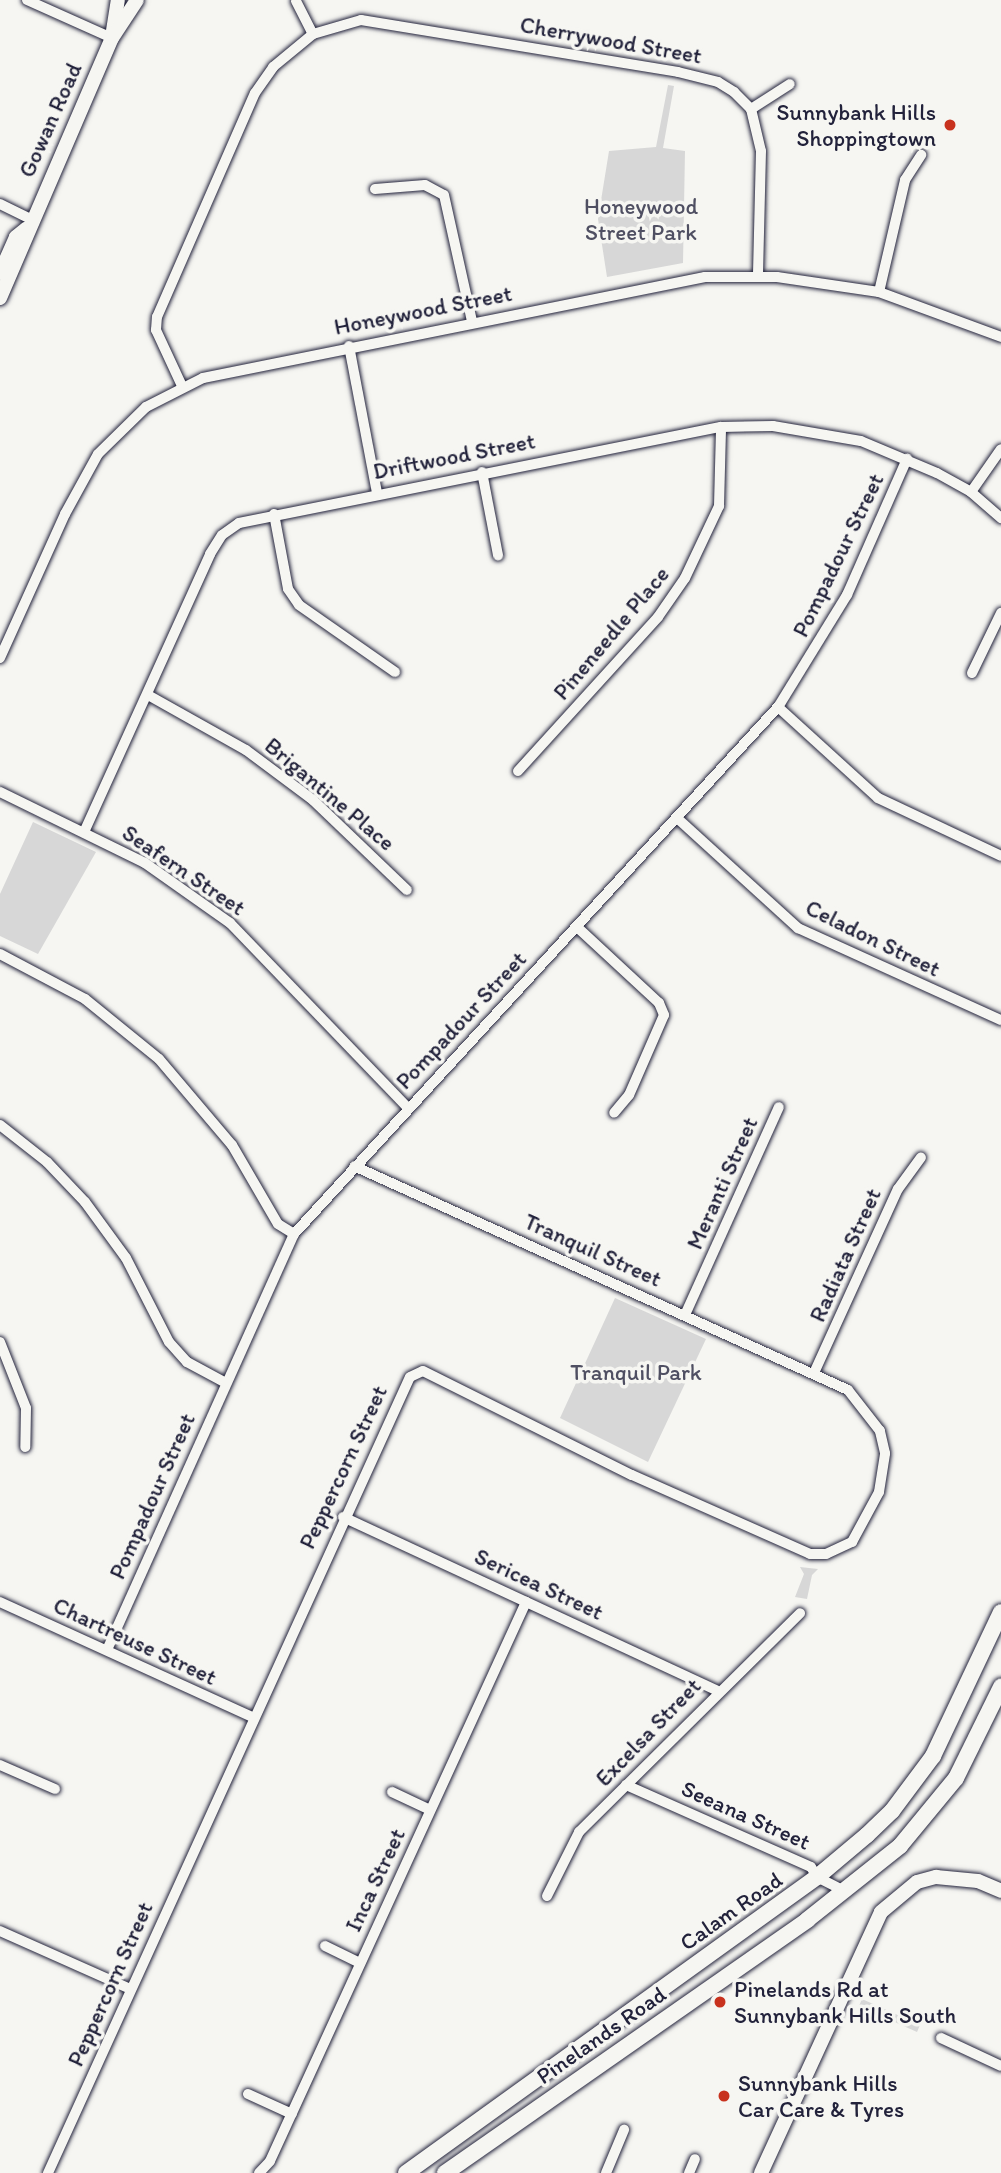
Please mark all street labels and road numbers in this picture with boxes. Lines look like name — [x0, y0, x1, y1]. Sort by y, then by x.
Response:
street label: Cherrywood Street — [518, 10, 704, 70]
street label: Gowan Road — [13, 59, 87, 181]
street label: Honeywood Street — [332, 279, 514, 341]
street label: Driftwood Street — [371, 427, 537, 485]
street label: Pompadour Street — [787, 469, 889, 641]
street label: Pineneedle Place — [547, 561, 675, 705]
street label: Brigantine Place — [259, 731, 401, 857]
street label: Seafern Street — [117, 819, 251, 921]
street label: Celadon Street — [801, 893, 945, 983]
street label: Pompadour Street — [390, 945, 532, 1095]
street label: Meranti Street — [680, 1112, 764, 1254]
street label: Radiata Street — [803, 1184, 887, 1326]
street label: Tranquil Street — [520, 1207, 666, 1293]
street label: Peppercorn Street — [293, 1381, 393, 1553]
street label: Pompadour Street — [103, 1409, 201, 1583]
street label: Sericea Street — [470, 1542, 608, 1626]
street label: Chartreuse Street — [49, 1591, 221, 1691]
street label: Excelsa Street — [590, 1672, 706, 1792]
street label: Seeana Street — [677, 1774, 815, 1856]
street label: Inca Street — [339, 1824, 411, 1936]
street label: Calam Road — [675, 1866, 787, 1956]
street label: Peppercorn Street — [61, 1897, 159, 2071]
street label: Pinelands Road — [531, 1980, 671, 2090]

